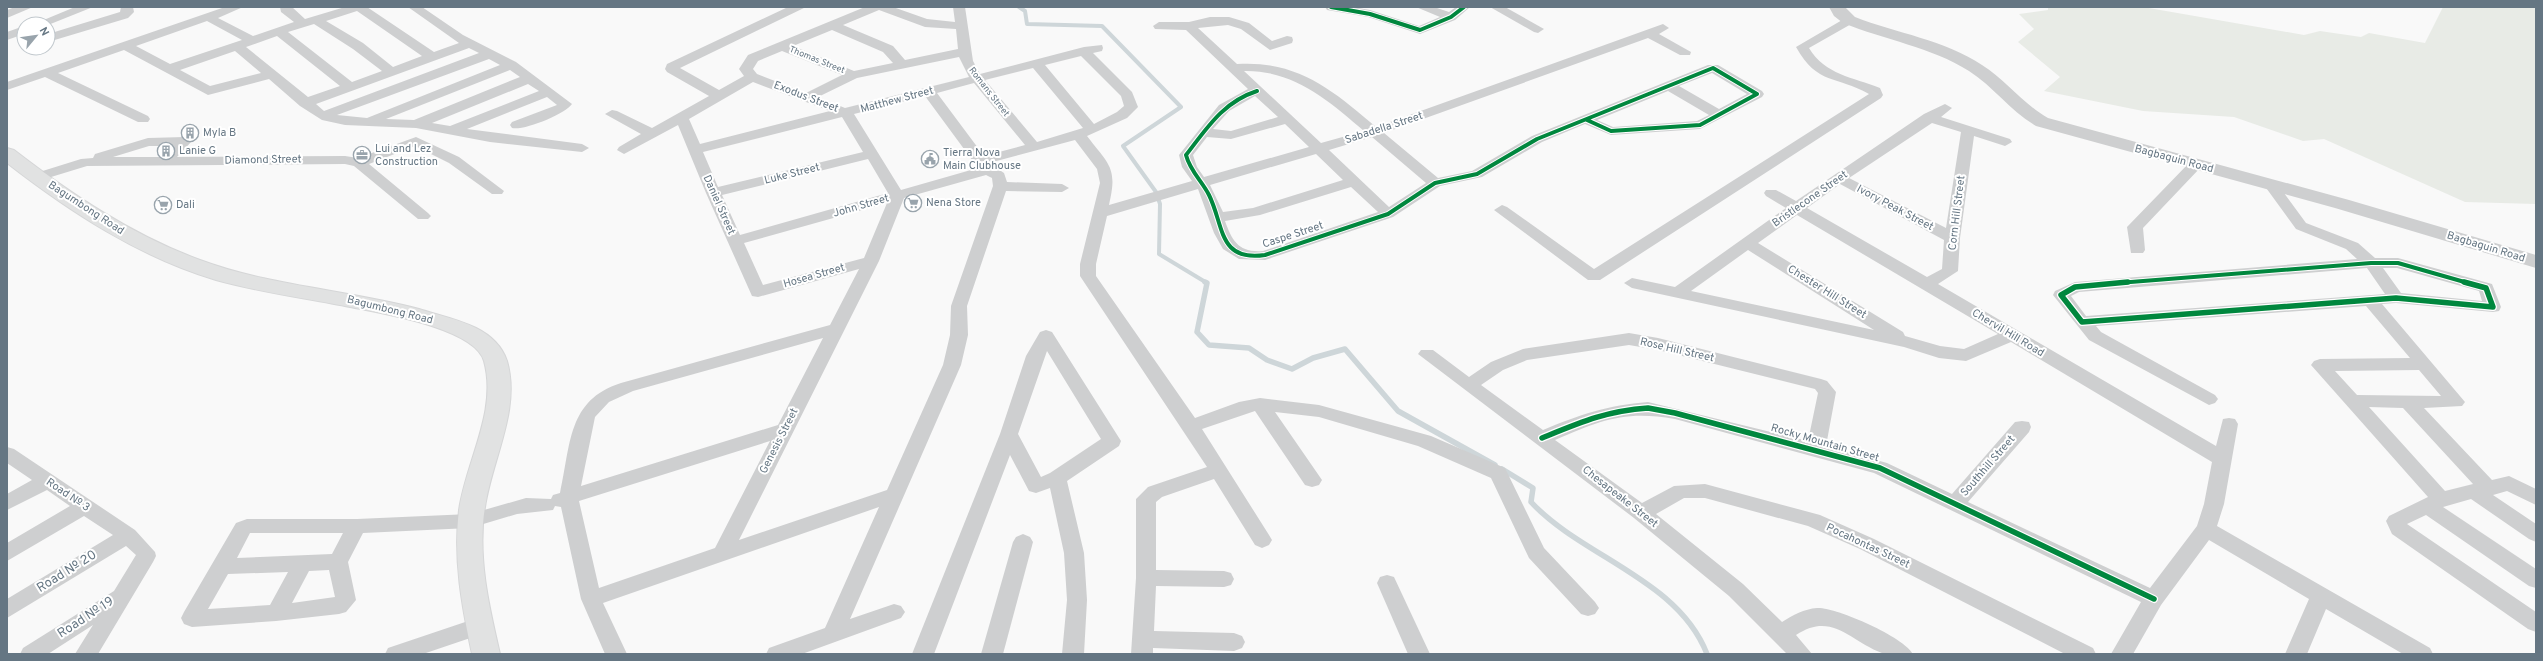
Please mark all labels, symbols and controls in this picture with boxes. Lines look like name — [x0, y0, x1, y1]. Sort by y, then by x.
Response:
north arrow — [16, 16, 56, 56]
text: N — [36, 25, 52, 38]
street label: Thomas Street — [788, 44, 846, 76]
street label: Romans Street — [966, 65, 1012, 119]
street label: Exodus Street — [771, 78, 841, 116]
street label: Matthew Street — [859, 84, 935, 116]
street label: Sabadella Street — [1343, 109, 1425, 147]
building icon: Myla B — [180, 123, 200, 143]
place label: Myla B — [203, 126, 236, 140]
building icon: Lanie G — [156, 141, 176, 161]
place label: Lui and Lez Construction — [375, 142, 438, 169]
street label: Bagbaguin Road — [2133, 142, 2215, 176]
place label: Lanie G — [179, 144, 216, 158]
office icon: Lui and Lez Construction — [352, 145, 372, 165]
place label: Tierra Nova Main Clubhouse — [943, 146, 1021, 173]
public building icon: Tierra Nova Main Clubhouse — [920, 149, 940, 169]
street label: Diamond Street — [224, 152, 302, 168]
street label: Luke Street — [763, 160, 821, 188]
street label: Bristlecone Street — [1770, 168, 1850, 230]
street label: Daniel Street — [700, 173, 738, 237]
street label: Corn Hill Street — [1945, 175, 1969, 251]
street label: Bagumbong Road — [45, 178, 127, 238]
street label: Ivory Peak Street — [1854, 182, 1936, 234]
street label: John Street — [831, 191, 891, 221]
supermarket icon: Nena Store — [903, 193, 923, 213]
supermarket icon: Dali — [153, 195, 173, 215]
place label: Nena Store — [926, 196, 981, 210]
place label: Dali — [176, 198, 195, 212]
street label: Caspe Street — [1261, 219, 1325, 251]
street label: Bagbaguin Road — [2445, 228, 2527, 266]
street label: Hosea Street — [782, 261, 846, 291]
street label: Chester Hill Street — [1785, 262, 1869, 322]
street label: Bagumbong Road — [346, 293, 434, 327]
street label: Chervil Hill Road — [1969, 306, 2047, 360]
street label: Rose Hill Street — [1639, 335, 1715, 365]
street label: Genesis Street — [756, 406, 802, 476]
street label: Rocky Mountain Street — [1769, 421, 1881, 465]
street label: Southhill Street — [1958, 433, 2018, 499]
street label: Chesapeake Street — [1579, 463, 1661, 531]
street label: Road № 3 — [43, 475, 93, 515]
street label: Pocahontas Street — [1824, 520, 1912, 572]
street label: Road № 20 — [34, 547, 100, 597]
street label: Road № 19 — [55, 594, 117, 642]

